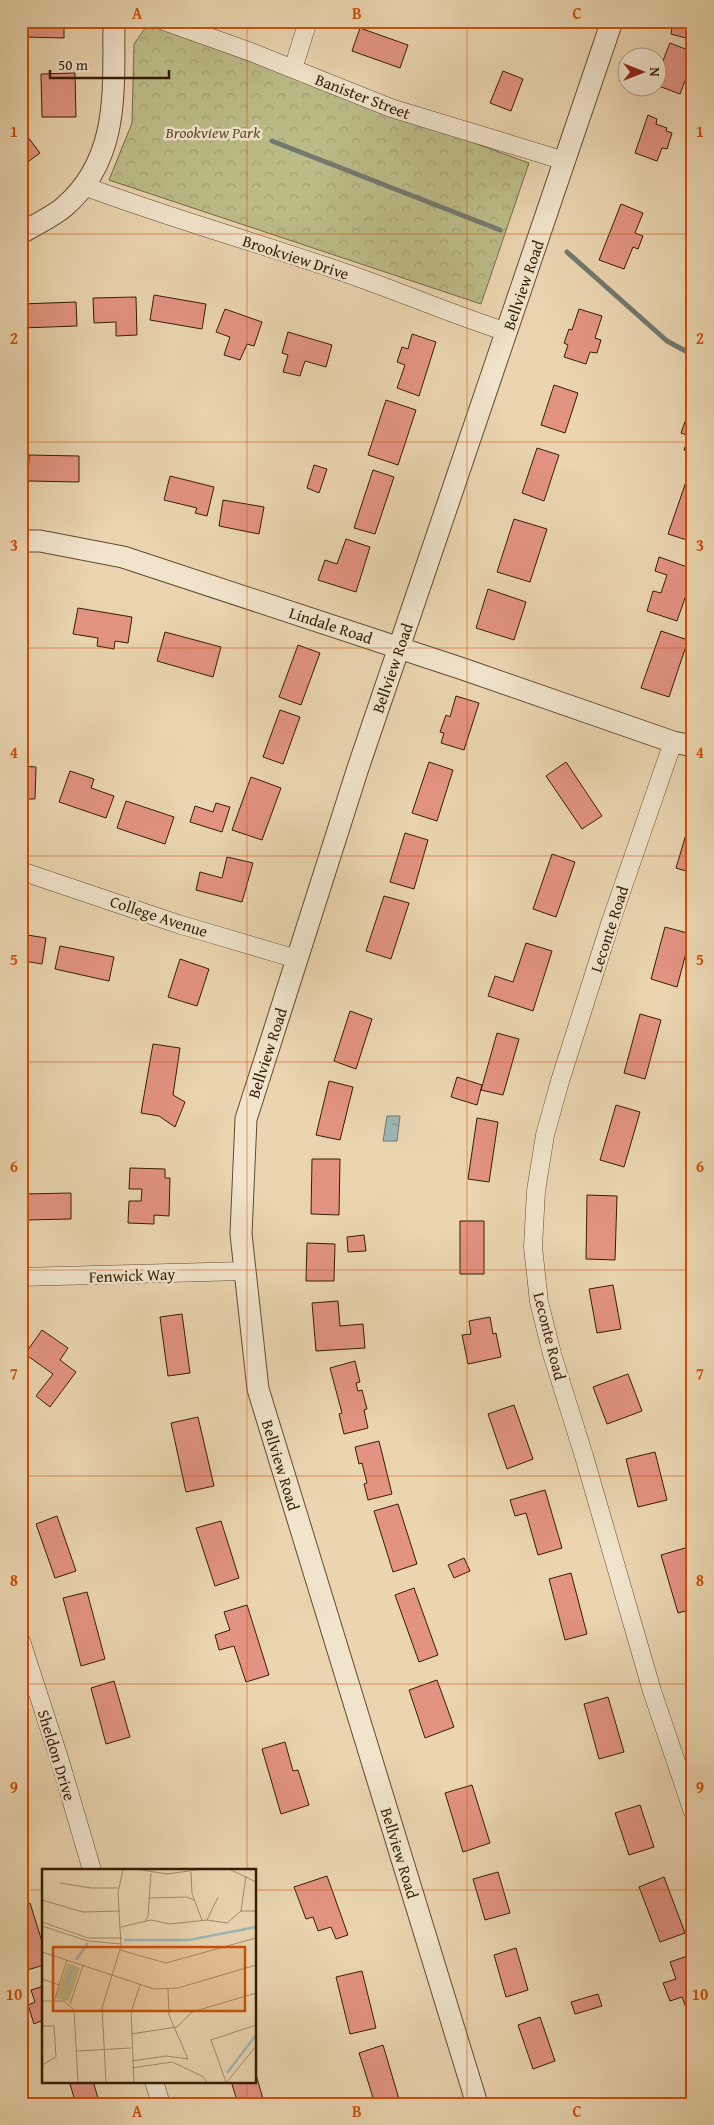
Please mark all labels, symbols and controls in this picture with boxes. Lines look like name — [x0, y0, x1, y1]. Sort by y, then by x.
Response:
text: A — [132, 1, 143, 25]
text: B — [352, 1, 362, 25]
text: C — [572, 1, 582, 25]
scale bar — [50, 48, 169, 80]
north arrow — [616, 48, 666, 98]
text: 50 m — [58, 54, 89, 75]
street label: Banister Street — [312, 67, 414, 125]
text: N — [645, 67, 665, 77]
text: 1 — [10, 119, 18, 143]
text: 1 — [696, 119, 704, 143]
park label: Brookview Park — [165, 120, 261, 144]
street label: Brookview Drive — [240, 228, 352, 286]
street label: Bellview Road — [496, 236, 550, 333]
text: 2 — [10, 326, 18, 350]
text: 2 — [696, 326, 704, 350]
text: 3 — [10, 533, 18, 557]
text: 3 — [696, 533, 704, 557]
street label: Lindale Road — [286, 600, 376, 650]
street label: Bellview Road — [365, 619, 419, 716]
text: 4 — [10, 740, 18, 764]
text: 4 — [696, 740, 704, 764]
street label: Leconte Road — [584, 882, 634, 975]
street label: College Avenue — [107, 889, 211, 943]
text: 5 — [10, 947, 18, 971]
text: 5 — [696, 947, 704, 971]
street label: Bellview Road — [241, 1004, 293, 1101]
text: 6 — [10, 1154, 18, 1178]
text: 6 — [696, 1154, 704, 1178]
street label: Fenwick Way — [88, 1261, 176, 1289]
street label: Leconte Road — [528, 1290, 573, 1383]
text: 7 — [10, 1361, 18, 1385]
text: 7 — [696, 1361, 704, 1385]
street label: Bellview Road — [256, 1417, 306, 1514]
text: 8 — [10, 1568, 18, 1592]
text: 8 — [696, 1568, 704, 1592]
street label: Sheldon Drive — [32, 1707, 82, 1803]
text: 9 — [10, 1775, 18, 1799]
text: 9 — [696, 1775, 704, 1799]
street label: Bellview Road — [375, 1805, 425, 1902]
inset map — [42, 1869, 256, 2082]
text: 10 — [6, 1982, 22, 2006]
text: 10 — [692, 1982, 708, 2006]
text: A — [132, 2099, 143, 2123]
text: B — [352, 2099, 362, 2123]
text: C — [572, 2099, 582, 2123]

